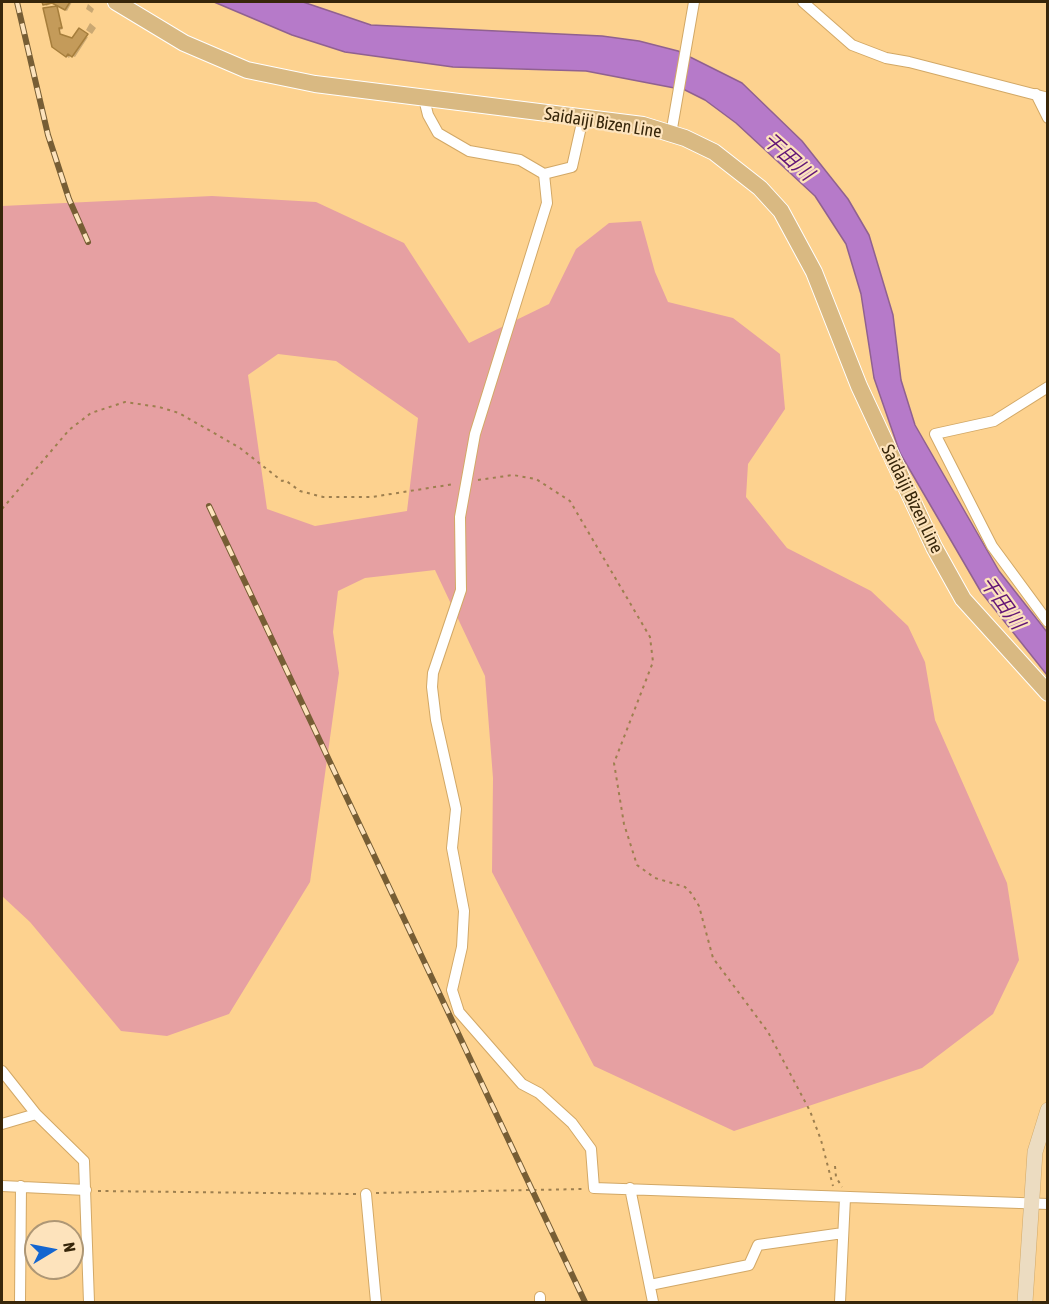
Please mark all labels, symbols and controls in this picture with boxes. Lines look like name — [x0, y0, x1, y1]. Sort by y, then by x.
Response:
street label: Saidaiji Bizen Line — [543, 103, 663, 143]
water label: 干田川 — [758, 128, 818, 186]
street label: Saidaiji Bizen Line — [876, 441, 948, 557]
water label: 干田川 — [975, 572, 1029, 634]
north arrow — [24, 1220, 84, 1280]
text: N — [60, 1241, 79, 1253]

